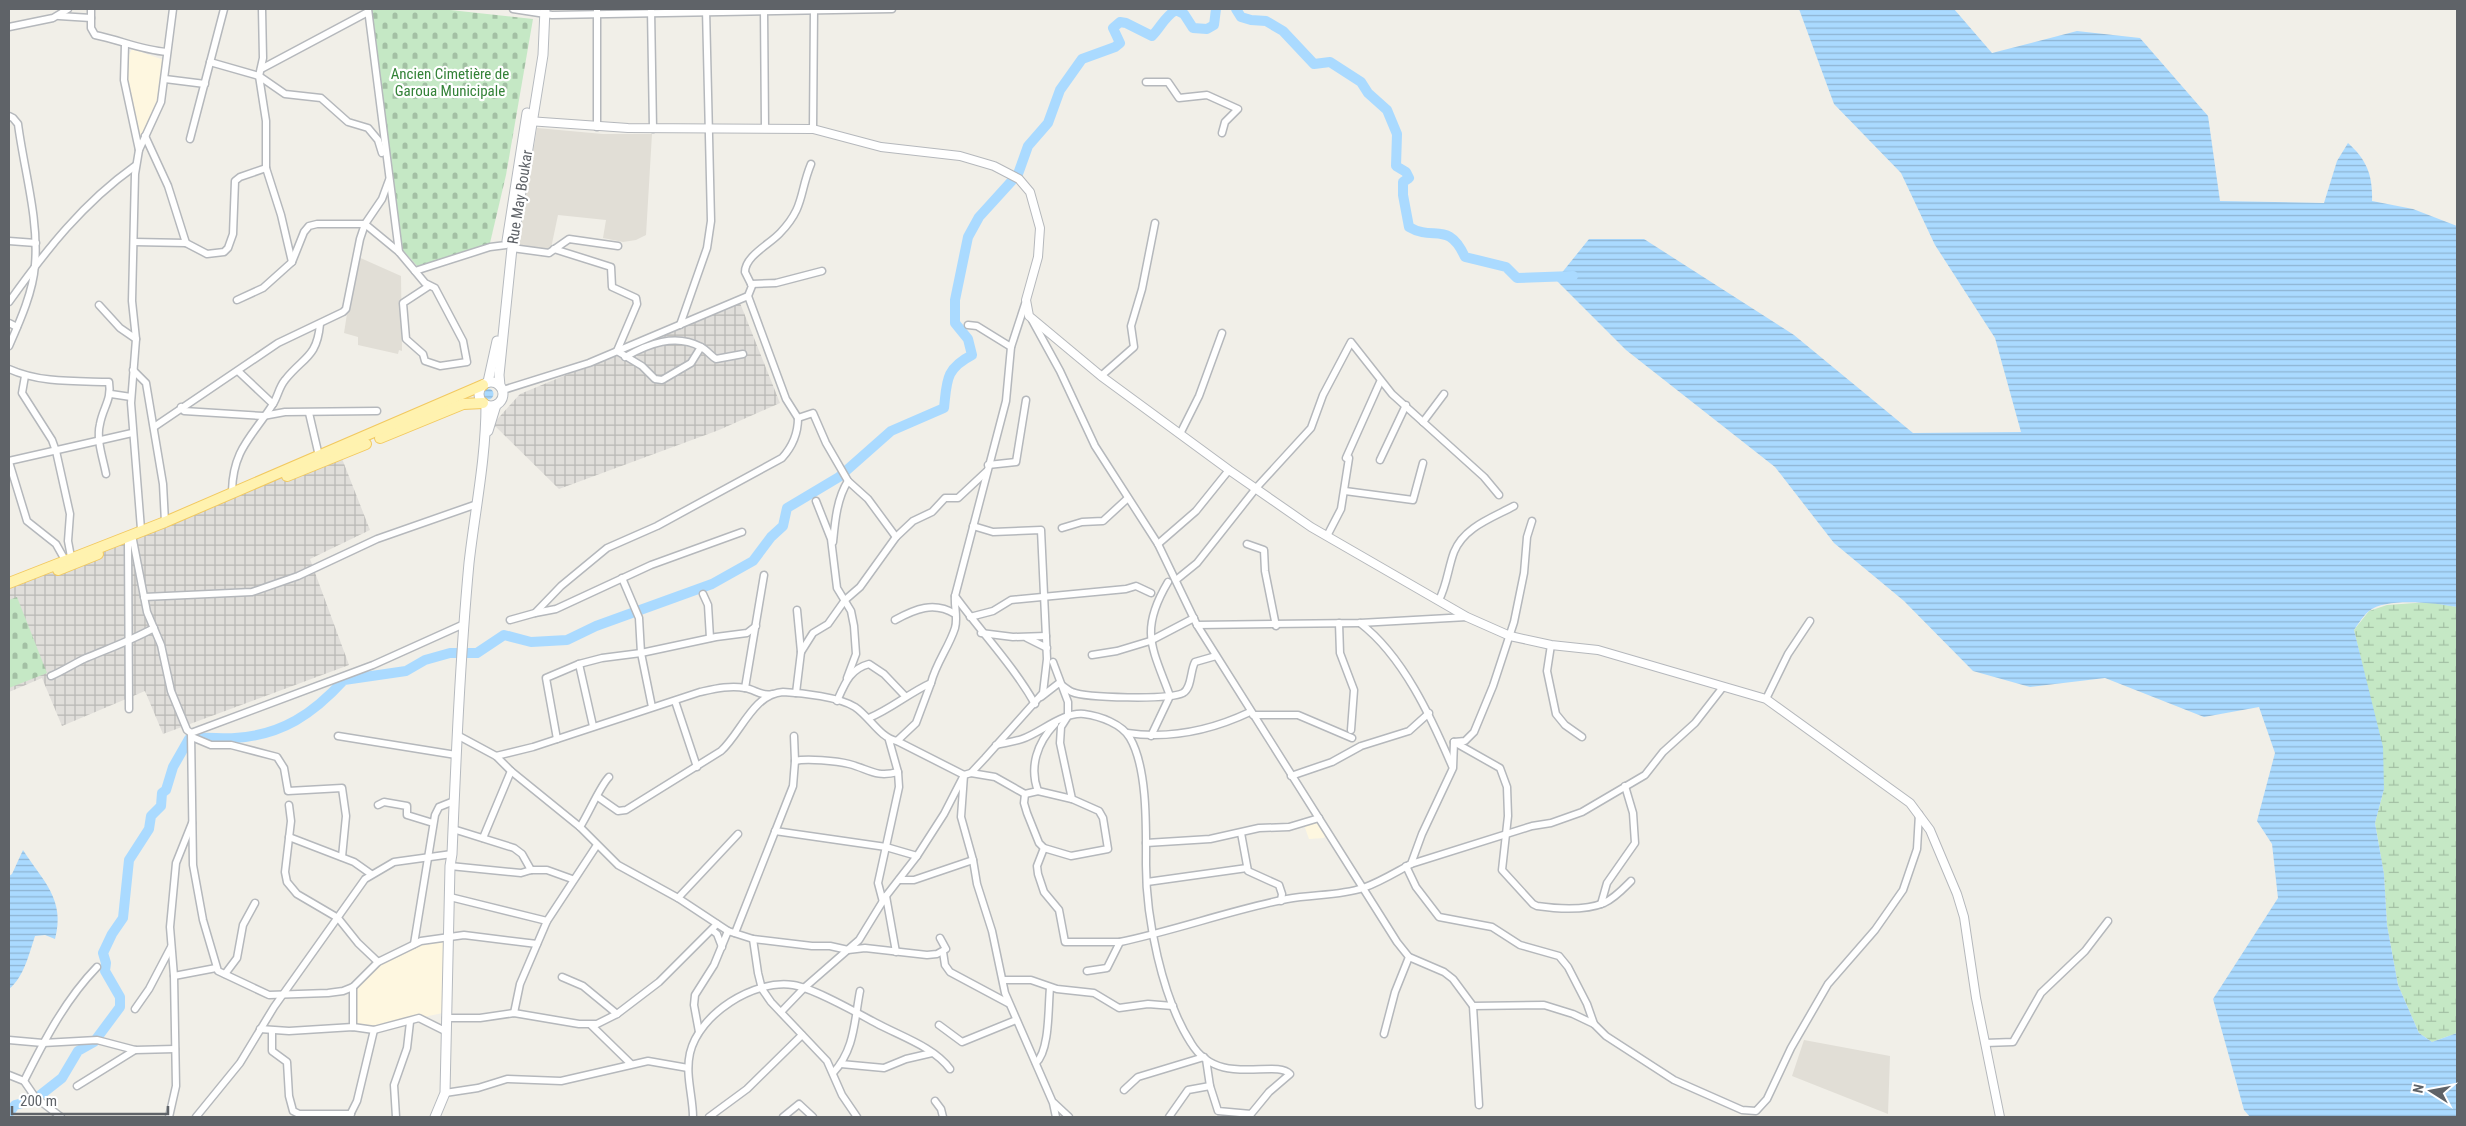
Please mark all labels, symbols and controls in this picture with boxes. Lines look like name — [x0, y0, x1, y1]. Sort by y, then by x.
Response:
park label: Ancien Cimetière de Garoua Municipale — [391, 65, 509, 100]
street label: Rue May Boukar — [504, 148, 536, 245]
north arrow — [2406, 1066, 2456, 1116]
text: N — [2410, 1083, 2427, 1094]
scale bar — [12, 1084, 169, 1116]
text: 200 m — [20, 1092, 57, 1110]

